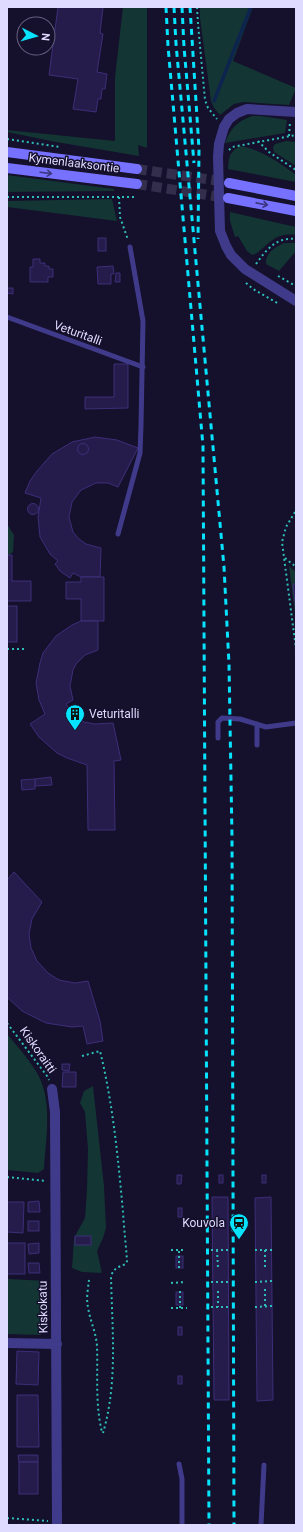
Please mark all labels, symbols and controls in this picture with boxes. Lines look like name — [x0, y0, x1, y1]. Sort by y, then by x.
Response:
north arrow — [16, 16, 56, 56]
text: N — [39, 32, 52, 42]
street label: Kymenlaaksontie — [28, 150, 120, 176]
one-way arrow — [39, 169, 52, 177]
one-way arrow — [255, 200, 268, 208]
street label: Veturitalli — [52, 318, 104, 348]
building icon: Veturitalli — [64, 703, 86, 731]
place label: Veturitalli — [89, 707, 140, 721]
street label: Kiskoraitti — [17, 1024, 59, 1076]
station icon: Kouvola — [228, 1212, 250, 1240]
place label: Kouvola — [182, 1216, 225, 1230]
street label: Kiskokatu — [36, 1281, 50, 1333]

